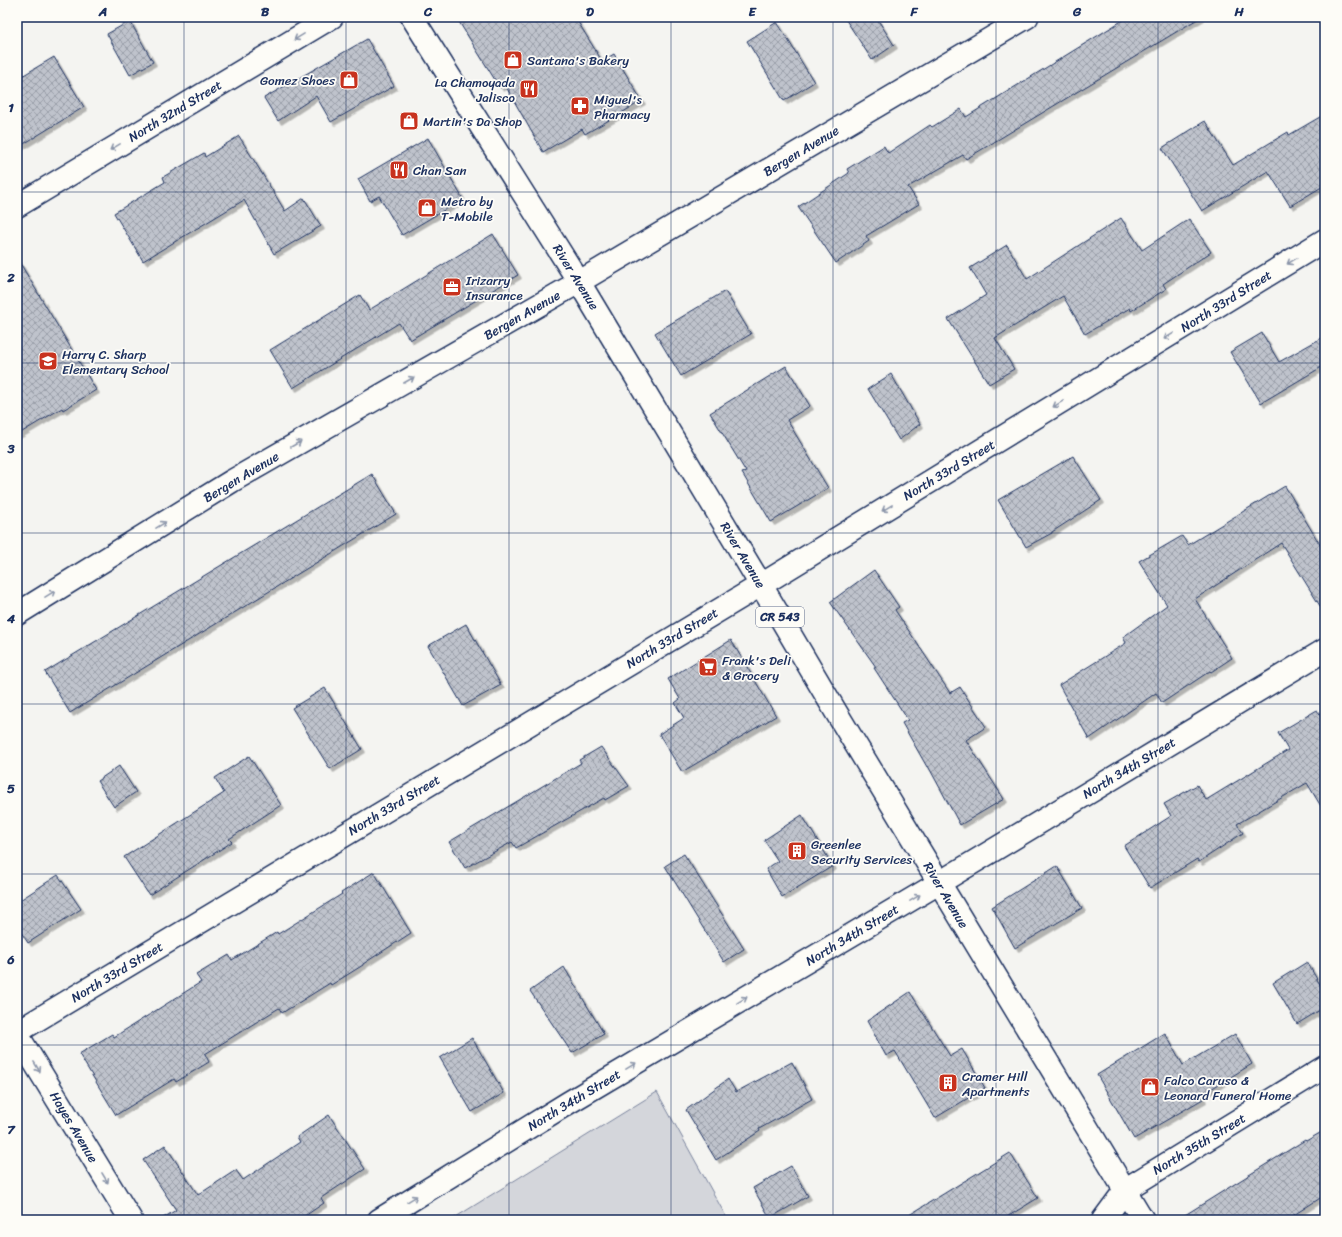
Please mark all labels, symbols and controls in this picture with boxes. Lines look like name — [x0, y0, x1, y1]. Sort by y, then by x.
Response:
text: A — [98, 0, 107, 23]
text: B — [261, 0, 270, 23]
text: C — [423, 0, 433, 23]
text: D — [586, 0, 594, 23]
text: E — [748, 0, 757, 23]
text: F — [909, 0, 918, 23]
text: G — [1072, 0, 1082, 23]
text: H — [1233, 0, 1244, 23]
one-way arrow — [294, 33, 305, 41]
shop icon: Santana's Bakery — [502, 49, 524, 71]
place label: Santana's Bakery — [527, 49, 629, 72]
place label: Gomez Shoes — [260, 69, 336, 92]
shop icon: Gomez Shoes — [338, 69, 360, 91]
place label: La Chamoyada Jalisco — [435, 71, 516, 109]
street label: North 32nd Street — [123, 74, 227, 148]
restaurant icon: La Chamoyada Jalisco — [518, 78, 540, 100]
place label: Miguel's Pharmacy — [594, 88, 651, 126]
pharmacy icon: Miguel's Pharmacy — [569, 95, 591, 117]
text: 1 — [8, 96, 14, 119]
shop icon: Martin's Da Shop — [398, 110, 420, 132]
place label: Martin's Da Shop — [423, 110, 522, 133]
street label: Bergen Avenue — [758, 119, 844, 183]
one-way arrow — [109, 143, 121, 151]
restaurant icon: Chan San — [388, 159, 410, 181]
place label: Chan San — [413, 159, 467, 182]
place label: Metro by T-Mobile — [441, 190, 493, 228]
shop icon: Metro by T-Mobile — [416, 197, 438, 219]
street label: River Avenue — [547, 239, 606, 315]
one-way arrow — [1286, 257, 1298, 265]
street label: North 33rd Street — [1176, 263, 1277, 338]
text: 2 — [6, 266, 15, 289]
place label: Irizarry Insurance — [465, 269, 523, 307]
office icon: Irizarry Insurance — [441, 276, 463, 298]
street label: Bergen Avenue — [479, 284, 565, 346]
one-way arrow — [1164, 332, 1175, 340]
place label: Harry C. Sharp Elementary School — [62, 343, 170, 381]
school or university icon: Harry C. Sharp Elementary School — [37, 350, 59, 372]
one-way arrow — [403, 375, 415, 383]
one-way arrow — [1052, 400, 1064, 408]
street label: North 33rd Street — [898, 433, 1000, 507]
text: 3 — [6, 437, 15, 460]
one-way arrow — [290, 440, 302, 448]
street label: Bergen Avenue — [198, 445, 284, 509]
one-way arrow — [882, 504, 893, 512]
street label: River Avenue — [714, 517, 772, 593]
one-way arrow — [155, 521, 167, 529]
one-way arrow — [44, 589, 56, 597]
street label: North 33rd Street — [621, 601, 723, 675]
text: 4 — [6, 607, 16, 630]
road number: CR 543 — [756, 607, 804, 627]
place label: Frank's Deli & Grocery — [722, 649, 791, 687]
supermarket icon: Frank's Deli & Grocery — [697, 656, 719, 678]
street label: North 34th Street — [1078, 731, 1181, 805]
street label: North 33rd Street — [343, 768, 445, 842]
text: 5 — [7, 777, 15, 800]
place label: Greenlee Security Services — [811, 833, 912, 871]
building icon: Greenlee Security Services — [786, 840, 808, 862]
street label: River Avenue — [917, 857, 975, 933]
one-way arrow — [909, 893, 921, 901]
street label: North 34th Street — [801, 898, 904, 972]
street label: North 33rd Street — [66, 935, 168, 1009]
text: 6 — [6, 948, 15, 971]
one-way arrow — [736, 995, 748, 1003]
one-way arrow — [34, 1061, 42, 1073]
one-way arrow — [625, 1062, 636, 1070]
street label: North 34th Street — [523, 1063, 626, 1137]
place label: Cramer Hill Apartments — [961, 1065, 1030, 1103]
place label: Falco Caruso & Leonard Funeral Home — [1164, 1069, 1292, 1107]
building icon: Cramer Hill Apartments — [937, 1072, 959, 1094]
shop icon: Falco Caruso & Leonard Funeral Home — [1139, 1076, 1161, 1098]
street label: Hayes Avenue — [44, 1087, 105, 1167]
street label: North 35th Street — [1148, 1107, 1250, 1181]
text: 7 — [7, 1118, 16, 1141]
one-way arrow — [101, 1172, 109, 1183]
one-way arrow — [406, 1195, 418, 1203]

